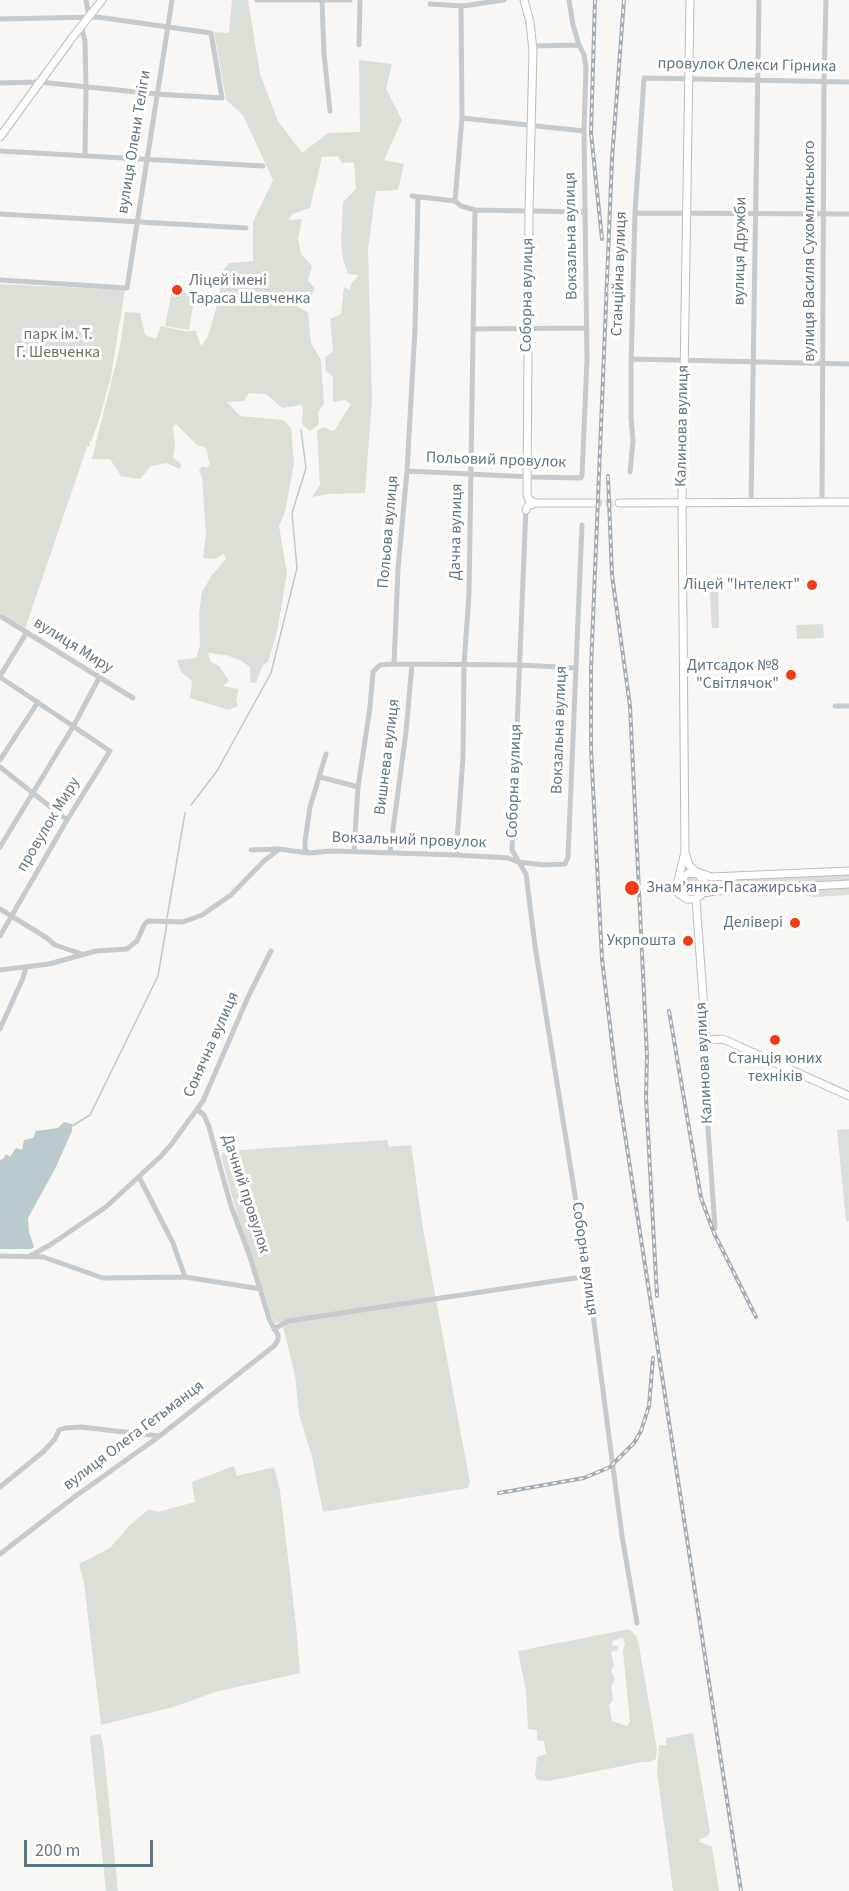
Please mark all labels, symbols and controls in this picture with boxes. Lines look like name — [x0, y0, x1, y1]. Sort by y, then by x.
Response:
street label: провулок Олекси Гірника — [657, 55, 837, 77]
street label: вулиця Олени Теліги — [114, 69, 156, 215]
street label: вулиця Василя Сухомлинського — [800, 140, 820, 362]
street label: Вокзальна вулиця — [561, 172, 583, 300]
street label: вулиця Дружби — [730, 197, 752, 305]
street label: Станційна вулиця — [608, 211, 632, 337]
street label: Соборна вулиця — [517, 238, 539, 352]
place label: Ліцей імені Тараса Шевченка — [189, 271, 310, 309]
marker: Ліцей імені Тараса Шевченка — [170, 283, 184, 297]
park label: парк ім. Т. Г. Шевченка — [16, 325, 100, 363]
street label: Калинова вулиця — [672, 365, 694, 487]
street label: Польовий провулок — [426, 449, 566, 473]
street label: Польова вулиця — [374, 475, 404, 589]
street label: Дачна вулиця — [447, 483, 467, 581]
place label: Ліцей "Інтелект" — [684, 575, 800, 595]
marker: Ліцей "Інтелект" — [805, 578, 819, 592]
street label: вулиця Миру — [30, 614, 116, 678]
place label: Дитсадок №8 "Світлячок" — [687, 656, 779, 694]
street label: Вокзальна вулиця — [548, 666, 572, 794]
marker: Дитсадок №8 "Світлячок" — [784, 668, 798, 682]
street label: Вишнева вулиця — [371, 698, 405, 816]
street label: Соборна вулиця — [503, 723, 527, 839]
street label: провулок Миру — [13, 774, 85, 876]
street label: Вокзальний провулок — [331, 829, 487, 853]
place label: Знам’янка-Пасажирська — [646, 878, 817, 898]
marker: Знам’янка-Пасажирська — [623, 879, 641, 897]
place label: Делівері — [723, 913, 783, 933]
marker: Делівері — [788, 916, 802, 930]
place label: Укрпошта — [607, 931, 676, 951]
marker: Укрпошта — [681, 934, 695, 948]
street label: Сонячна вулиця — [180, 989, 244, 1101]
street label: Калинова вулиця — [692, 1002, 718, 1124]
marker: Станція юних техніків — [768, 1033, 782, 1047]
place label: Станція юних техніків — [728, 1049, 822, 1087]
street label: Дачний провулок — [217, 1132, 273, 1256]
street label: Соборна вулиця — [567, 1201, 601, 1317]
street label: вулиця Олега Гетьманця — [60, 1377, 208, 1495]
scale bar — [27, 1828, 156, 1866]
text: 200 m — [35, 1838, 80, 1863]

